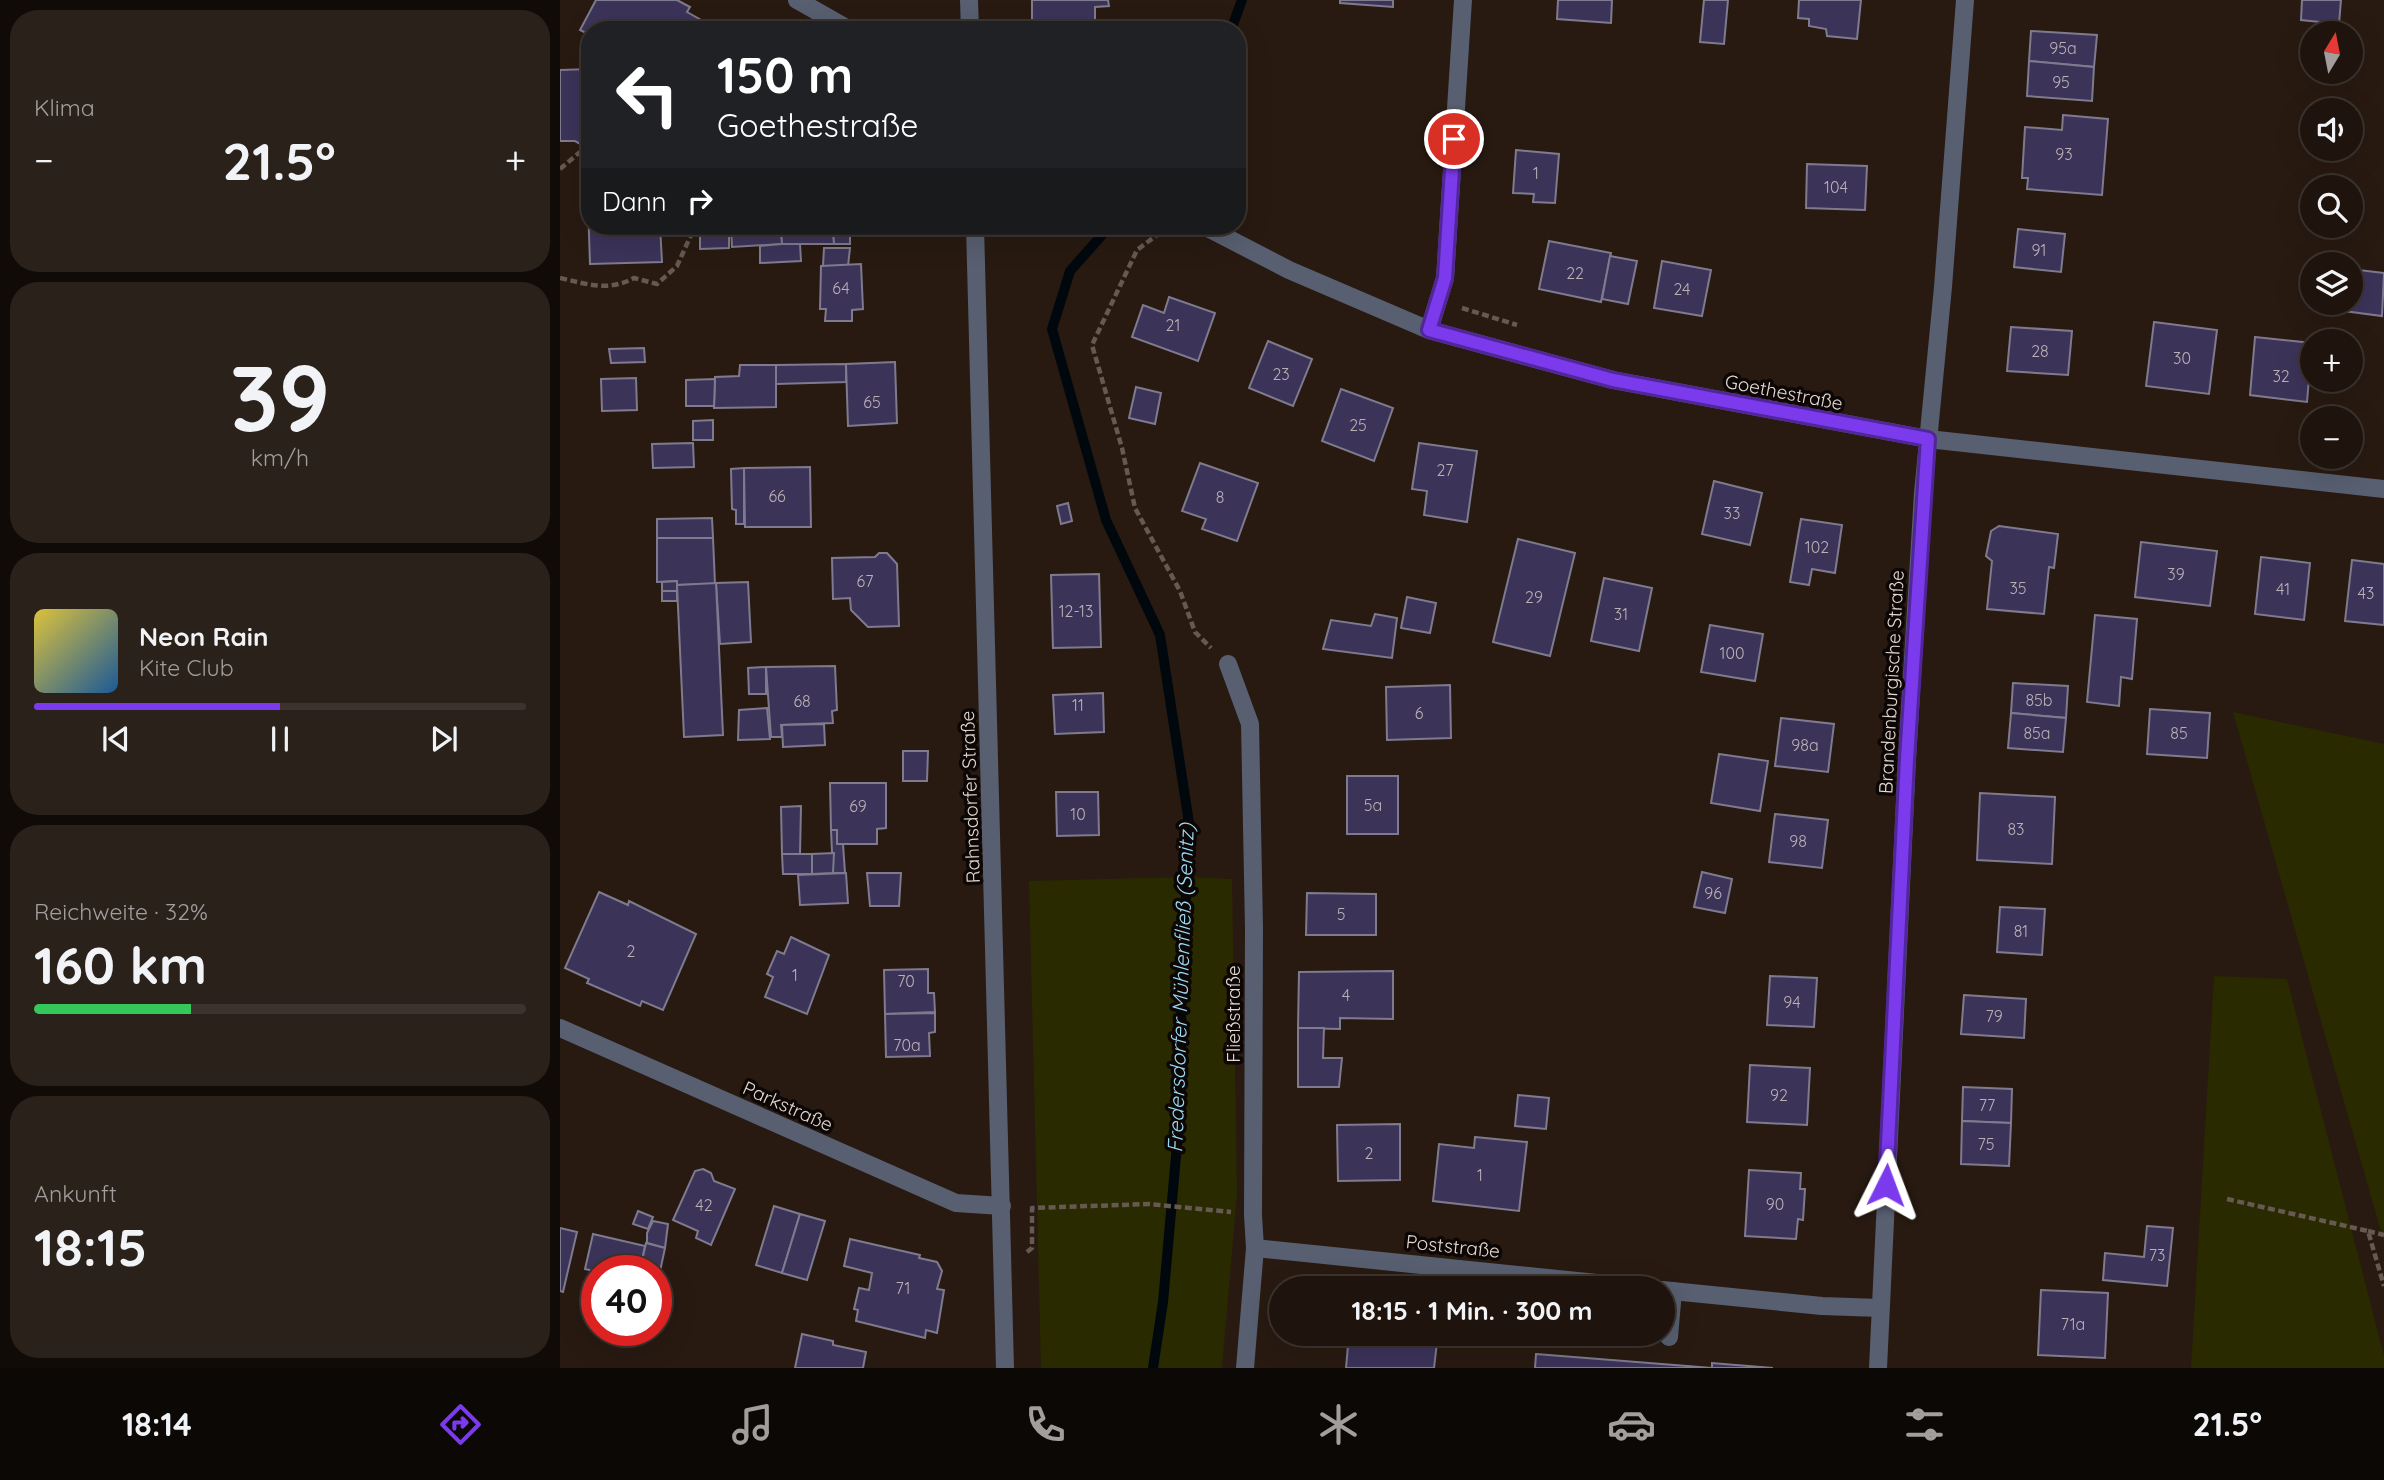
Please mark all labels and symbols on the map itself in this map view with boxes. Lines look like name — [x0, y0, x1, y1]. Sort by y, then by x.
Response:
north arrow — [2300, 21, 2362, 84]
house number: 95a — [2049, 38, 2077, 58]
house number: 95 — [2052, 72, 2070, 92]
pin — [1424, 109, 1484, 169]
house number: 93 — [2055, 144, 2073, 164]
house number: 1 — [1533, 163, 1539, 183]
house number: 104 — [1824, 177, 1848, 197]
house number: 91 — [2032, 240, 2046, 260]
house number: 22 — [1566, 263, 1584, 283]
house number: 64 — [832, 278, 850, 298]
house number: 24 — [1673, 279, 1691, 299]
house number: 21 — [1166, 315, 1180, 335]
house number: 28 — [2031, 341, 2049, 361]
house number: 30 — [2173, 348, 2191, 368]
house number: 23 — [1272, 364, 1290, 384]
house number: 32 — [2272, 366, 2290, 386]
street label: Goethestraße — [1723, 369, 1845, 415]
house number: 65 — [863, 392, 881, 412]
house number: 25 — [1349, 415, 1367, 435]
house number: 27 — [1437, 460, 1453, 480]
house number: 66 — [768, 486, 786, 506]
house number: 8 — [1216, 487, 1224, 507]
house number: 33 — [1724, 503, 1740, 523]
house number: 102 — [1805, 537, 1829, 557]
house number: 39 — [2167, 564, 2185, 584]
street label: Brandenburgische Straße — [1873, 570, 1909, 794]
house number: 67 — [857, 571, 873, 591]
house number: 35 — [2009, 578, 2027, 598]
house number: 41 — [2276, 579, 2290, 599]
house number: 43 — [2358, 583, 2374, 603]
house number: 29 — [1525, 587, 1543, 607]
house number: 12-13 — [1059, 601, 1093, 621]
house number: 31 — [1614, 604, 1628, 624]
house number: 100 — [1720, 643, 1744, 663]
house number: 85b — [2025, 690, 2053, 710]
house number: 68 — [793, 691, 811, 711]
house number: 11 — [1072, 695, 1084, 715]
house number: 6 — [1415, 703, 1424, 723]
street label: Rahnsdorfer Straße — [955, 710, 985, 884]
house number: 85a — [2023, 723, 2051, 743]
house number: 85 — [2170, 723, 2188, 743]
house number: 98a — [1791, 735, 1819, 755]
house number: 5a — [1364, 795, 1382, 815]
house number: 69 — [849, 796, 867, 816]
house number: 10 — [1070, 804, 1086, 824]
house number: 83 — [2007, 819, 2025, 839]
water label: Fredersdorfer Mühlenfließ (Senitz) — [1161, 822, 1199, 1153]
house number: 98 — [1789, 831, 1807, 851]
house number: 96 — [1704, 883, 1722, 903]
house number: 5 — [1337, 904, 1345, 924]
house number: 81 — [2014, 921, 2028, 941]
house number: 2 — [627, 941, 636, 961]
house number: 1 — [792, 965, 798, 985]
street label: Fließstraße — [1221, 965, 1245, 1063]
house number: 70 — [897, 971, 915, 991]
house number: 4 — [1342, 985, 1350, 1005]
house number: 94 — [1783, 992, 1801, 1012]
house number: 79 — [1985, 1006, 2003, 1026]
house number: 70a — [893, 1035, 921, 1055]
street label: Parkstraße — [739, 1075, 837, 1137]
house number: 92 — [1770, 1085, 1788, 1105]
house number: 77 — [1979, 1095, 1995, 1115]
house number: 75 — [1978, 1134, 1994, 1154]
house number: 2 — [1365, 1143, 1374, 1163]
position arrow — [1849, 1148, 1923, 1222]
house number: 1 — [1477, 1165, 1483, 1185]
house number: 90 — [1766, 1194, 1784, 1214]
house number: 42 — [695, 1195, 713, 1215]
street label: Poststraße — [1405, 1229, 1501, 1263]
house number: 73 — [2149, 1245, 2165, 1265]
speed limit sign: 40 — [581, 1255, 672, 1346]
house number: 71 — [896, 1278, 910, 1298]
house number: 71a — [2061, 1314, 2085, 1334]

